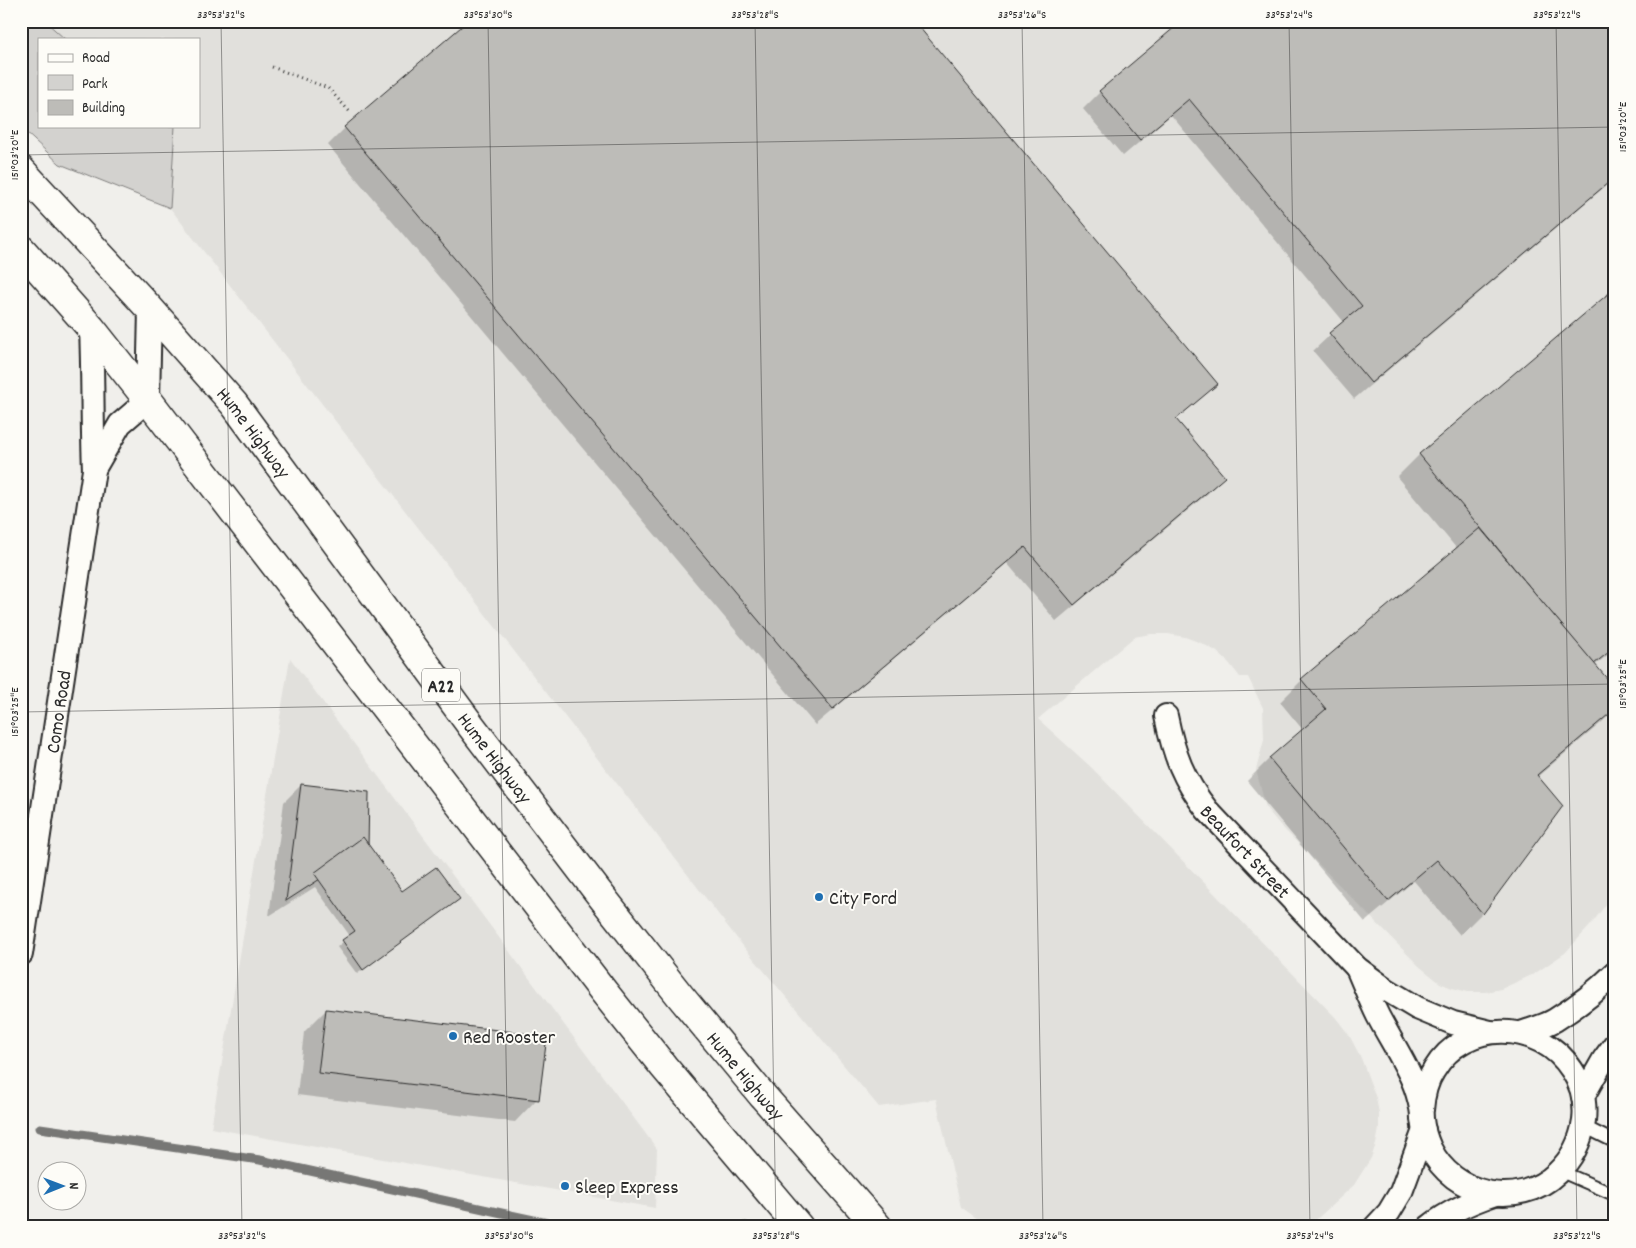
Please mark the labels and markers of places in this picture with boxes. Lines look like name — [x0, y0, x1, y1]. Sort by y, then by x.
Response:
place label: City Ford — [829, 886, 897, 914]
marker: City Ford — [813, 891, 825, 903]
place label: Red Rooster — [463, 1025, 556, 1053]
marker: Red Rooster — [447, 1030, 459, 1042]
place label: Sleep Express — [575, 1175, 679, 1203]
marker: Sleep Express — [559, 1180, 571, 1192]

